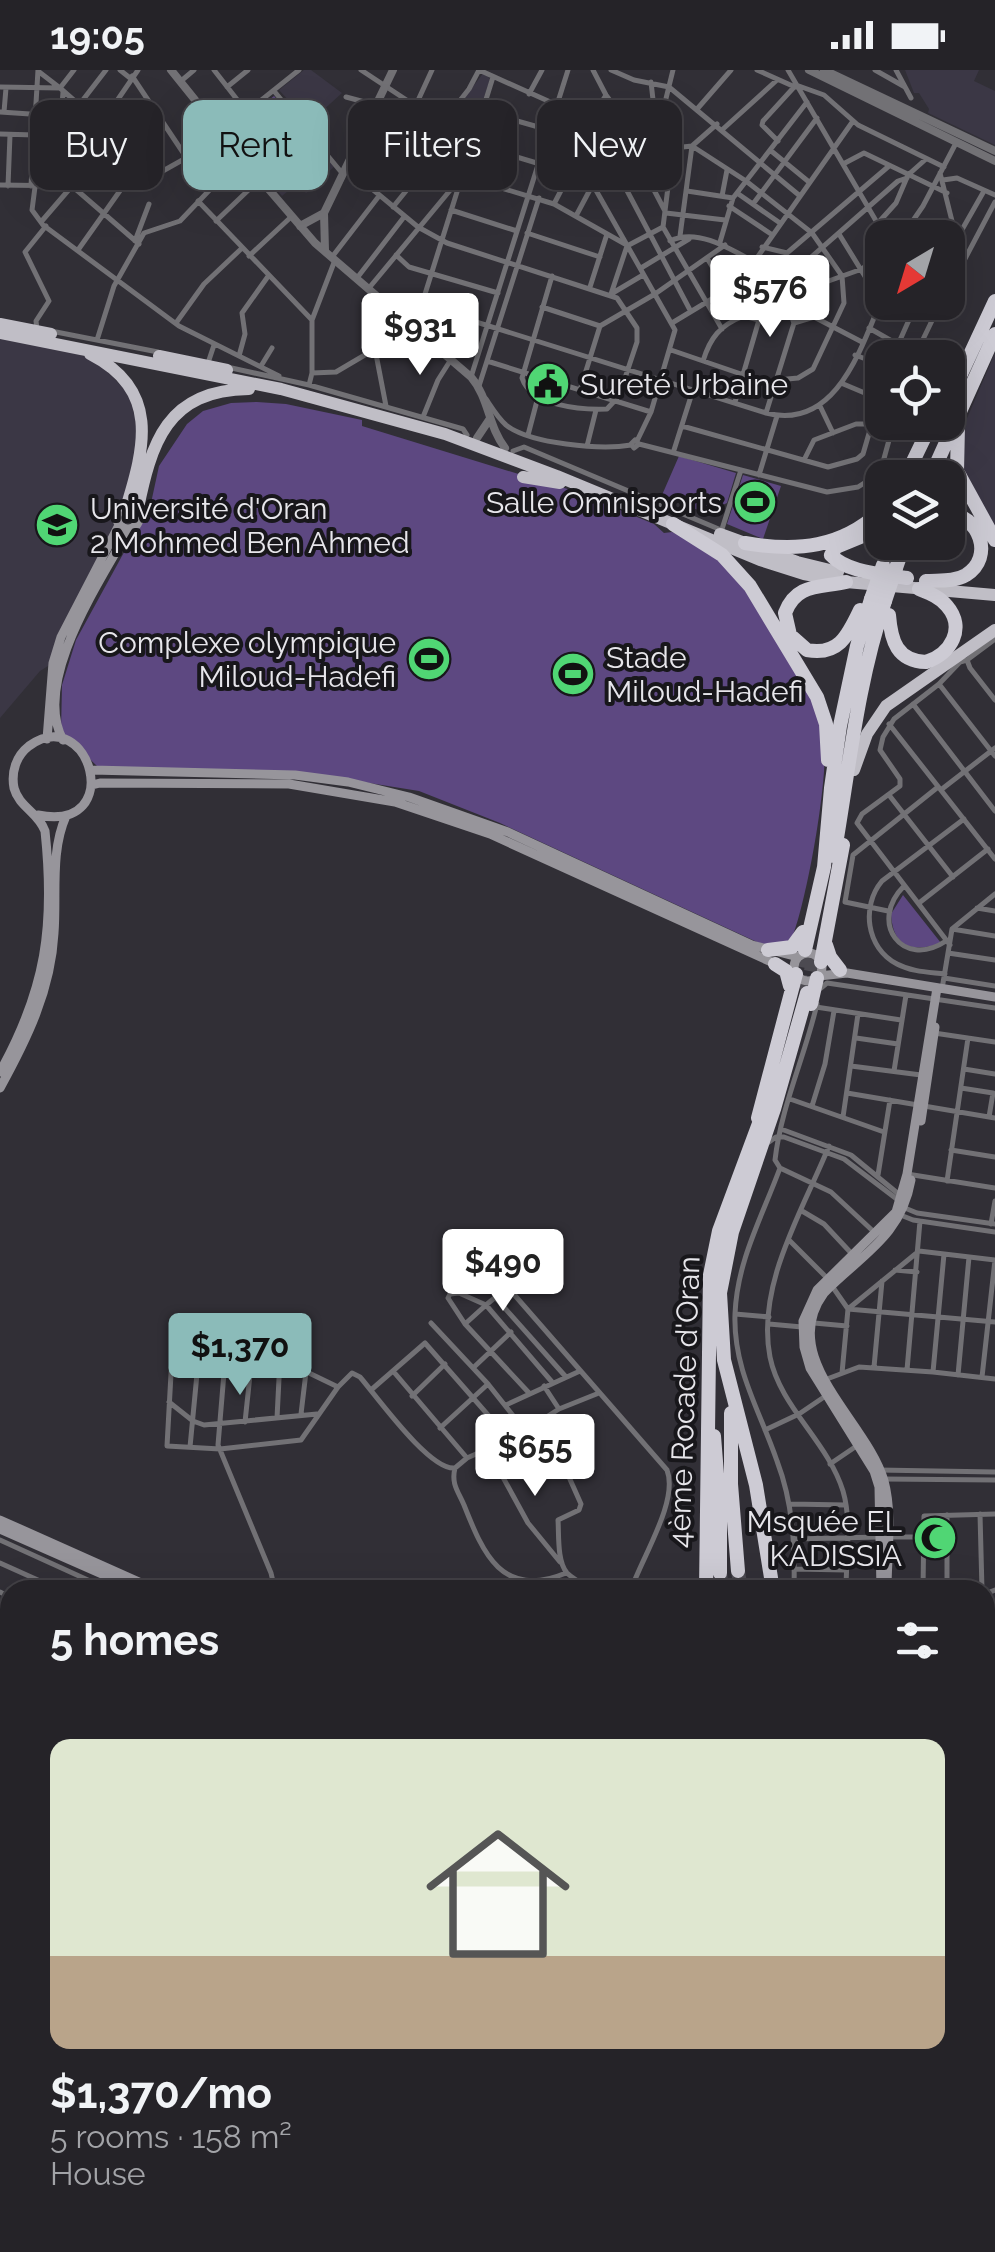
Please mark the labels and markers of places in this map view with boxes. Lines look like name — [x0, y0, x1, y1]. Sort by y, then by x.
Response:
pin: $576 — [711, 255, 829, 340]
pin: $931 — [361, 293, 479, 378]
public building icon: Sureté Urbaine — [525, 361, 571, 407]
place label: Sureté Urbaine — [580, 367, 788, 402]
sports icon: Salle Omnisports — [732, 479, 778, 525]
place label: Salle Omnisports — [486, 485, 722, 520]
place label: Université d'Oran 2 Mohmed Ben Ahmed — [90, 491, 410, 560]
school or university icon: Université d'Oran 2 Mohmed Ben Ahmed — [34, 502, 80, 548]
place label: Complexe olympique Miloud-Hadefi — [98, 625, 396, 694]
sports icon: Complexe olympique Miloud-Hadefi — [406, 636, 452, 682]
place label: Stade Miloud-Hadefi — [606, 640, 804, 709]
sports icon: Stade Miloud-Hadefi — [550, 651, 596, 697]
pin: $490 — [444, 1229, 562, 1314]
pin: $1,370 — [159, 1313, 321, 1398]
pin: $655 — [476, 1414, 594, 1499]
place label: Msquée EL KADISSIA — [746, 1504, 902, 1573]
mosque icon: Msquée EL KADISSIA — [912, 1515, 958, 1561]

